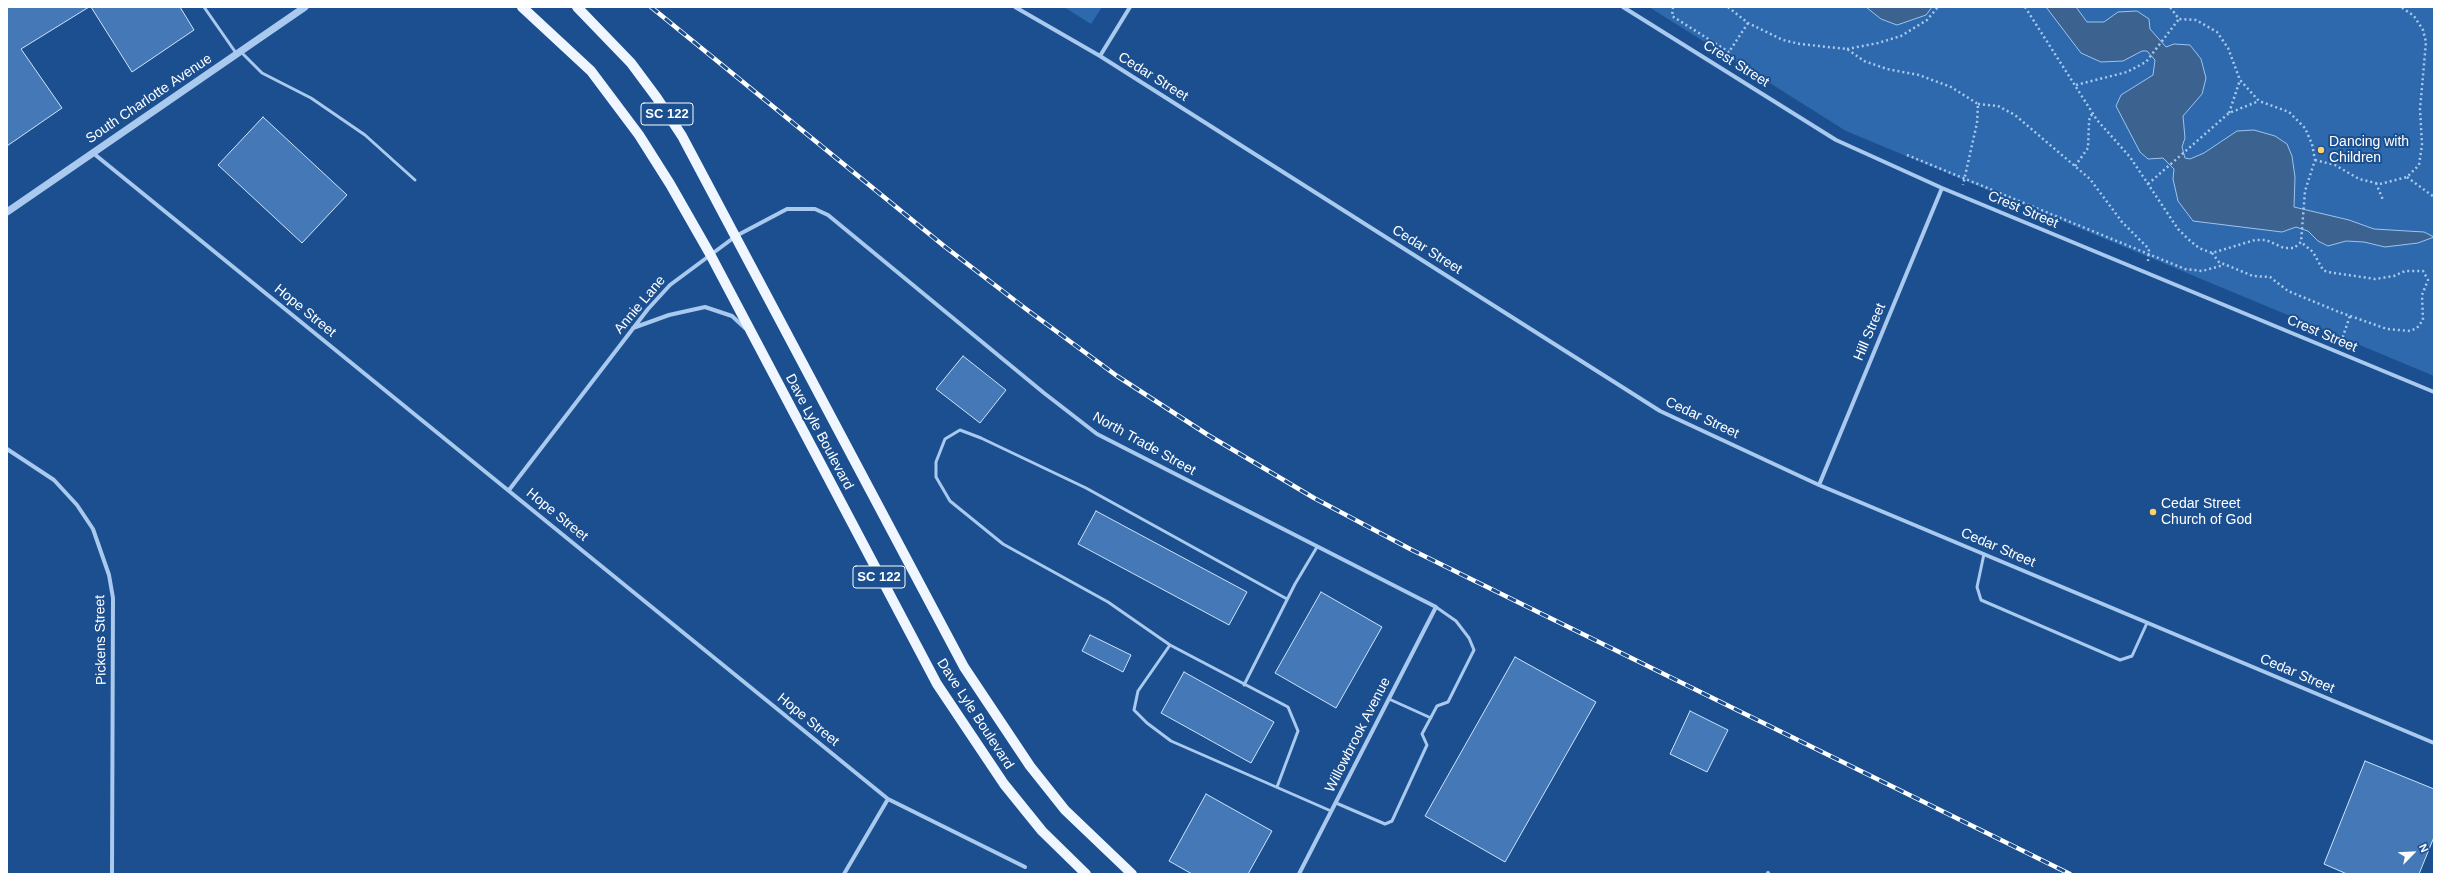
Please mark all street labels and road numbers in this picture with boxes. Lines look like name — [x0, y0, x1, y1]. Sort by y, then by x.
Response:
street label: Crest Street — [1700, 37, 1772, 91]
street label: Cedar Street — [1115, 49, 1191, 105]
street label: South Charlotte Avenue — [83, 51, 215, 147]
road number: SC 122 — [641, 103, 693, 125]
street label: Crest Street — [1985, 188, 2061, 232]
street label: Cedar Street — [1389, 222, 1465, 278]
street label: Annie Lane — [611, 272, 669, 338]
street label: Hope Street — [271, 281, 339, 341]
street label: Hill Street — [1850, 301, 1890, 363]
street label: Crest Street — [2284, 312, 2360, 356]
street label: Dave Lyle Boulevard — [781, 371, 857, 493]
street label: Cedar Street — [1662, 394, 1742, 442]
street label: North Trade Street — [1089, 409, 1199, 479]
street label: Hope Street — [523, 485, 591, 545]
street label: Cedar Street — [1958, 525, 2038, 571]
road number: SC 122 — [853, 566, 905, 588]
street label: Pickens Street — [92, 595, 110, 685]
street label: Cedar Street — [2257, 651, 2337, 697]
street label: Dave Lyle Boulevard — [933, 655, 1017, 773]
street label: Willowbrook Avenue — [1322, 675, 1394, 795]
street label: Hope Street — [774, 690, 842, 750]

